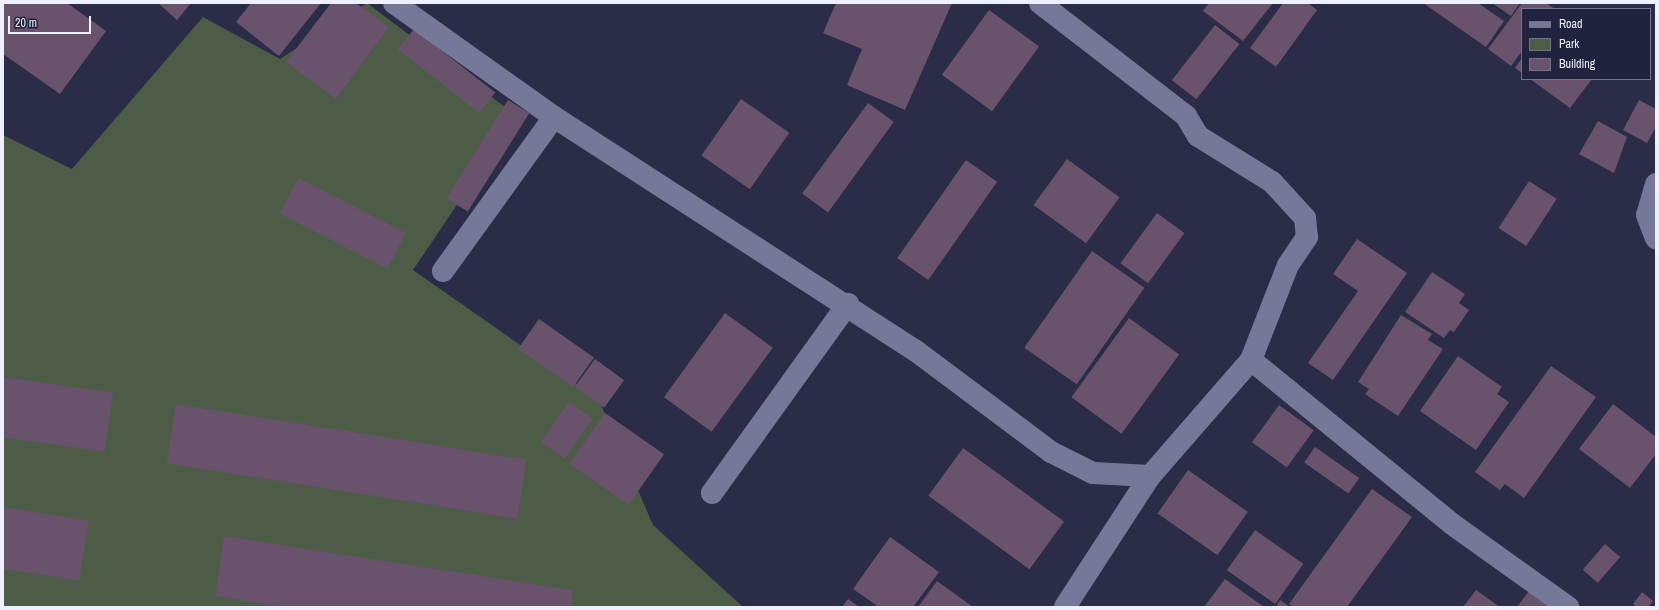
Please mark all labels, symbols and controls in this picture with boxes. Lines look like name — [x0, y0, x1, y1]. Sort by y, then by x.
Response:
scale bar — [10, 8, 93, 34]
legend — [1521, 8, 1651, 80]
text: 20 m — [15, 15, 37, 31]
text: Road — [1559, 16, 1583, 32]
text: Park — [1559, 36, 1579, 52]
text: Building — [1559, 56, 1595, 72]

